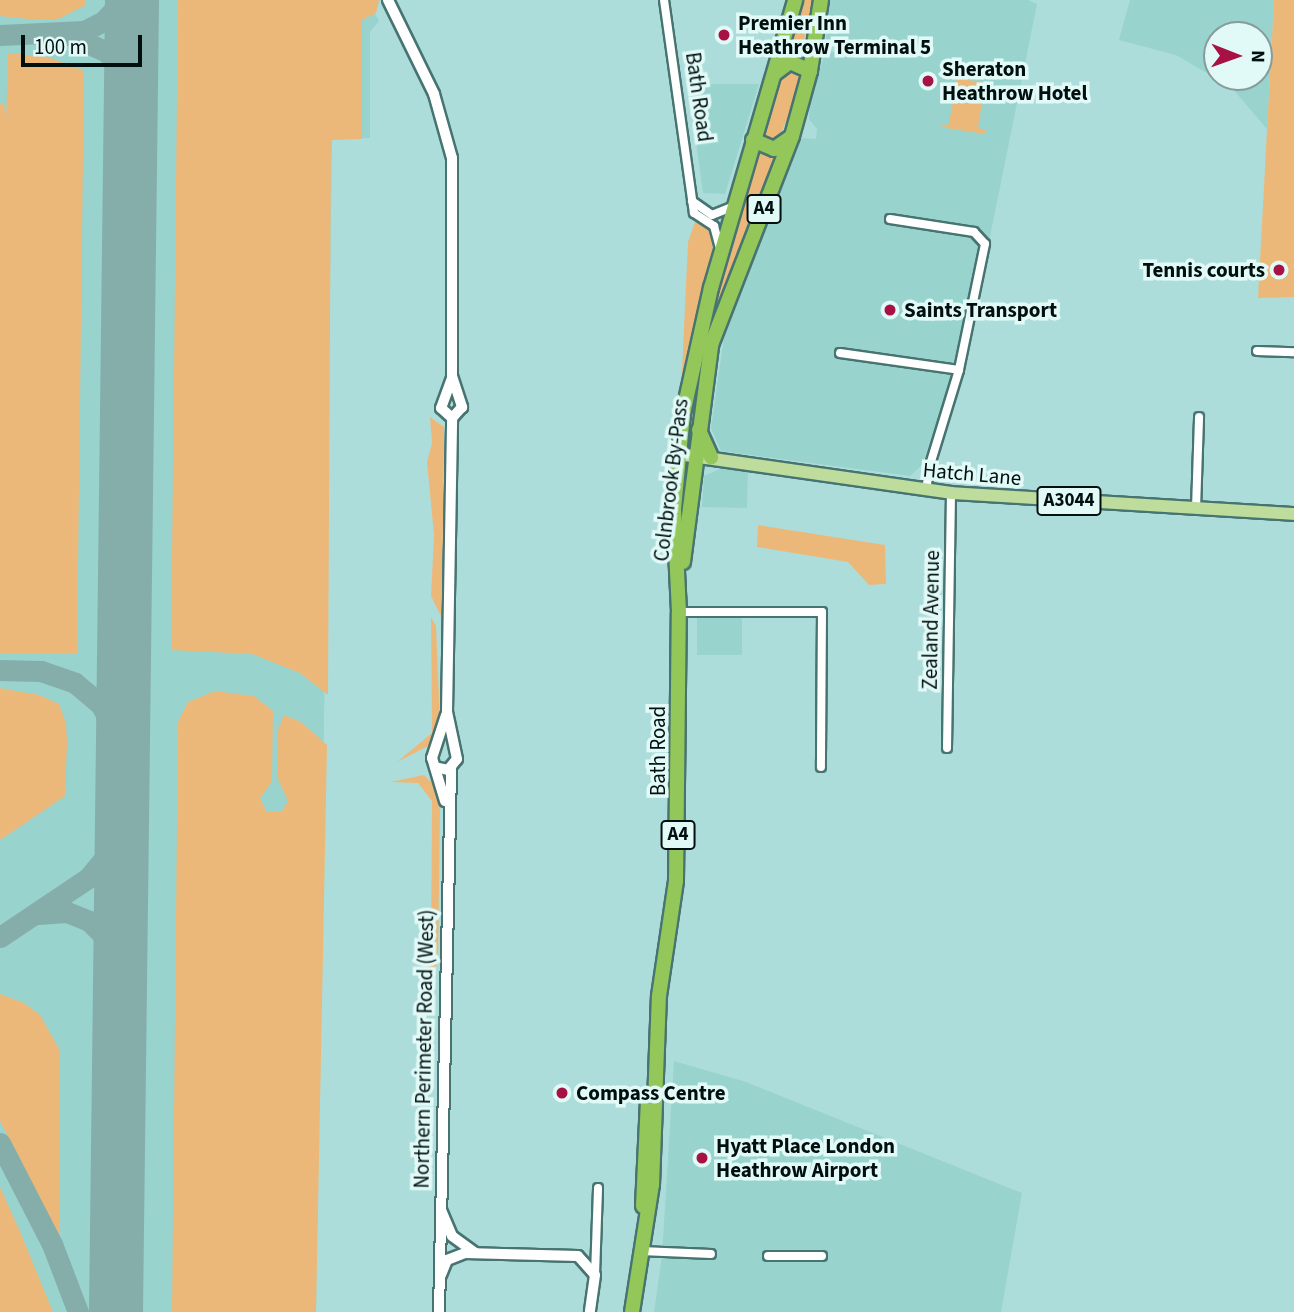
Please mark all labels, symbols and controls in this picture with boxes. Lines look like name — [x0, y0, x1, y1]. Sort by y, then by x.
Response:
place label: Premier Inn Heathrow Terminal 5 — [738, 10, 931, 60]
scale bar — [24, 21, 145, 65]
north arrow — [1203, 21, 1273, 91]
marker: Premier Inn Heathrow Terminal 5 — [716, 27, 732, 43]
text: 100 m — [34, 32, 87, 62]
street label: Bath Road — [680, 50, 718, 144]
text: N — [1244, 50, 1271, 63]
place label: Sheraton Heathrow Hotel — [942, 56, 1087, 106]
marker: Sheraton Heathrow Hotel — [920, 73, 936, 89]
road number: A4 — [746, 194, 782, 224]
place label: Tennis courts — [1142, 257, 1265, 283]
marker: Tennis courts — [1271, 262, 1287, 278]
place label: Saints Transport — [904, 297, 1057, 323]
marker: Saints Transport — [882, 302, 898, 318]
street label: Colnbrook By-Pass — [649, 397, 693, 563]
street label: Hatch Lane — [922, 457, 1022, 491]
road number: A3044 — [1036, 486, 1102, 516]
street label: Zealand Avenue — [917, 550, 945, 690]
street label: Bath Road — [645, 706, 671, 796]
road number: A4 — [660, 820, 696, 850]
street label: Northern Perimeter Road (West) — [409, 909, 439, 1189]
place label: Compass Centre — [576, 1080, 726, 1106]
marker: Compass Centre — [554, 1085, 570, 1101]
place label: Hyatt Place London Heathrow Airport — [716, 1133, 895, 1183]
marker: Hyatt Place London Heathrow Airport — [694, 1150, 710, 1166]

